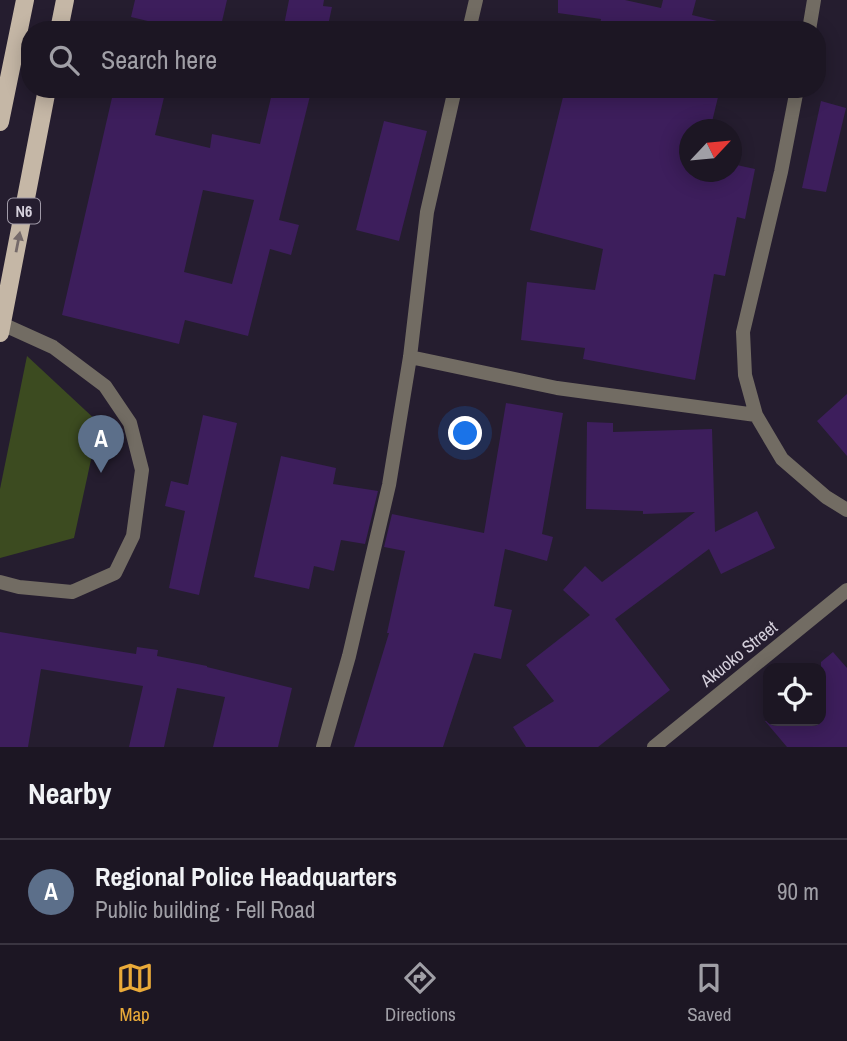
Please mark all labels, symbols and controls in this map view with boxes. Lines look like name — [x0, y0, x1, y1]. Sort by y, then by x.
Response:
search box — [21, 21, 826, 98]
icon: search — [45, 41, 83, 79]
text: Search here — [101, 42, 217, 77]
north arrow — [679, 119, 742, 182]
road number: N6 — [8, 198, 40, 224]
one-way arrow — [12, 231, 23, 253]
pin: A — [78, 415, 124, 473]
your location — [448, 416, 482, 450]
street label: Akuoko Street — [694, 615, 783, 693]
map controls — [763, 663, 826, 726]
button: locate — [763, 663, 826, 726]
text: Nearby — [28, 773, 111, 813]
text: Regional Police Headquarters — [95, 859, 397, 894]
text: A — [44, 876, 58, 907]
text: 90 m — [777, 876, 819, 907]
text: Public building · Fell Road — [95, 894, 315, 925]
tab: Map — [116, 959, 154, 1027]
tab: Directions — [385, 959, 456, 1027]
tab: Saved — [687, 959, 731, 1027]

